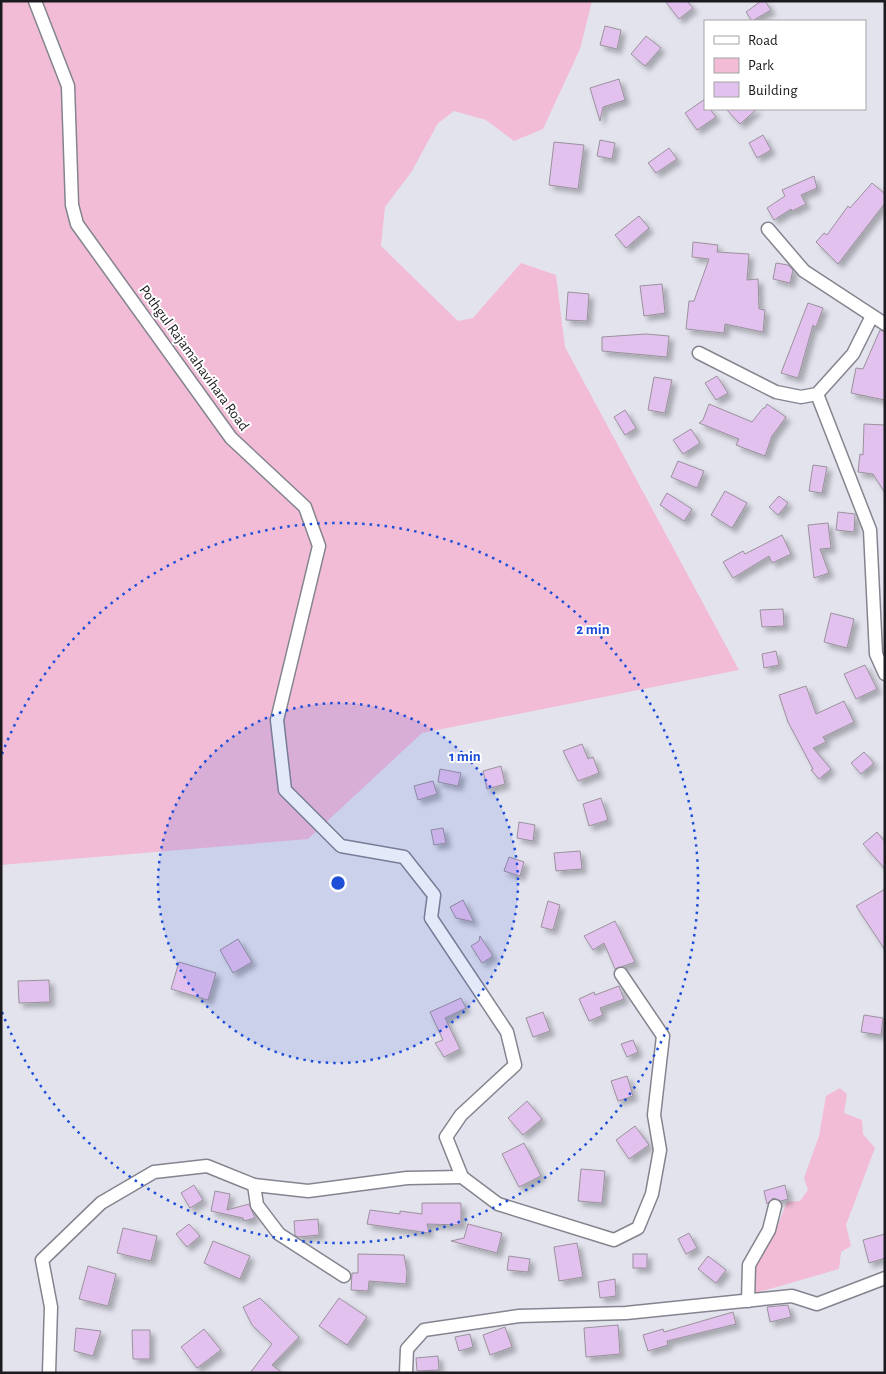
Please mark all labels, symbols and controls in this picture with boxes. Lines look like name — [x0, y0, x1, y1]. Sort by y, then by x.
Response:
legend — [704, 20, 866, 110]
text: Road — [748, 33, 778, 48]
text: Park — [748, 58, 774, 73]
text: Building — [748, 83, 798, 98]
street label: Pothgul Rajamahavihara Road — [136, 282, 252, 434]
text: 2 min — [576, 622, 610, 637]
text: 1 min — [449, 749, 481, 764]
centre of rings — [329, 874, 347, 892]

